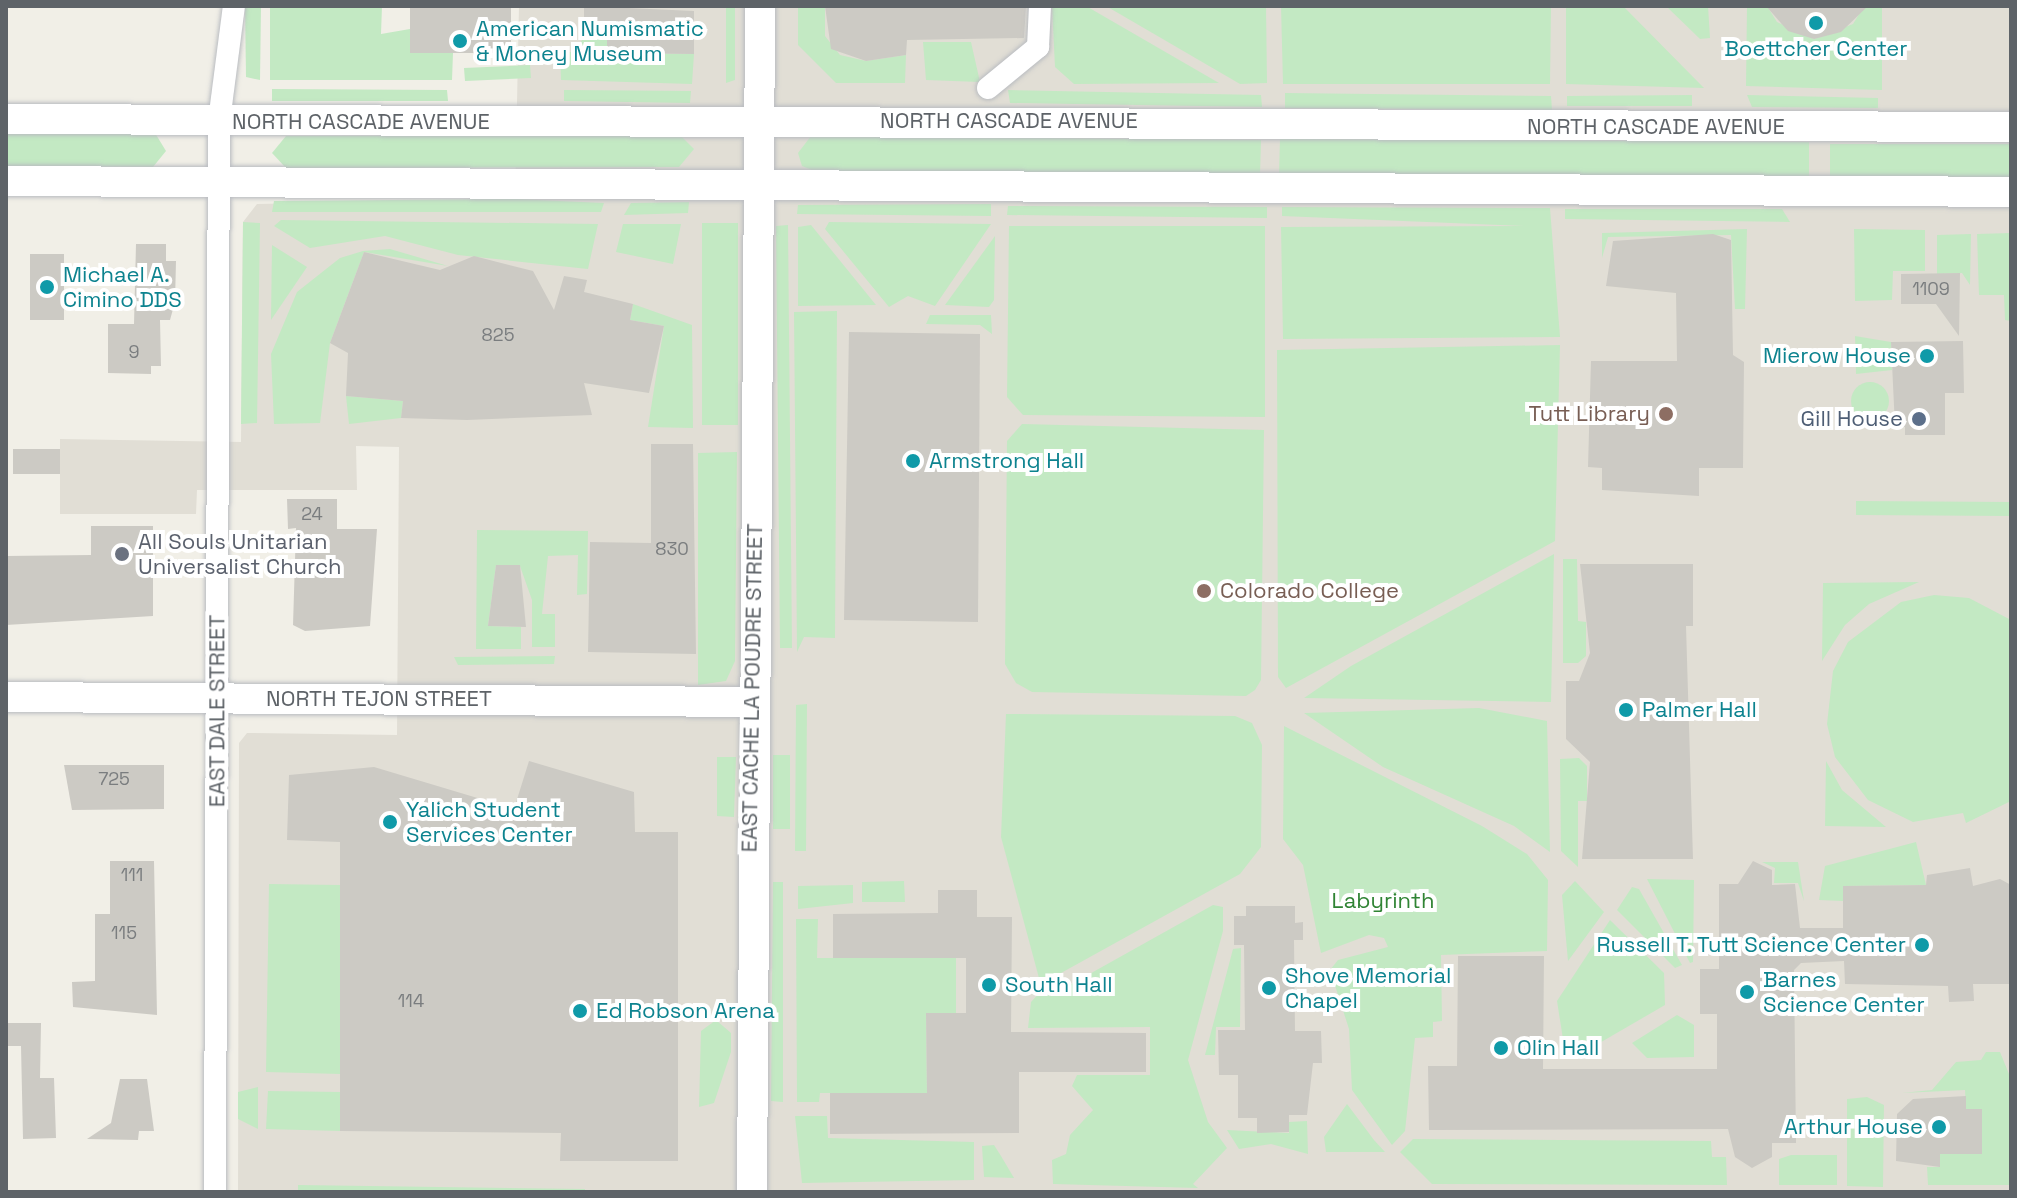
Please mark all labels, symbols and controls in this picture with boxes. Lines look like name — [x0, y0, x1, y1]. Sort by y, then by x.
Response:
marker: Boettcher Center — [1807, 14, 1825, 32]
place label: American Numismatic & Money Museum — [476, 15, 704, 66]
marker: American Numismatic & Money Museum — [451, 32, 469, 50]
place label: Boettcher Center — [1724, 36, 1908, 62]
street label: NORTH CASCADE AVENUE — [880, 108, 1138, 134]
street label: NORTH CASCADE AVENUE — [232, 109, 490, 135]
street label: NORTH CASCADE AVENUE — [1527, 114, 1785, 140]
place label: Michael A. Cimino DDS — [63, 261, 182, 312]
marker: Michael A. Cimino DDS — [38, 278, 56, 296]
house number: 1109 — [1912, 278, 1950, 300]
house number: 825 — [482, 324, 514, 346]
house number: 9 — [128, 341, 140, 363]
place label: Mierow House — [1763, 343, 1911, 369]
marker: Mierow House — [1918, 347, 1936, 365]
place label: Tutt Library — [1529, 401, 1650, 427]
marker: Tutt Library — [1657, 405, 1675, 423]
place label: Gill House — [1801, 406, 1903, 432]
marker: Gill House — [1910, 410, 1928, 428]
place label: Armstrong Hall — [929, 448, 1084, 474]
marker: Armstrong Hall — [904, 452, 922, 470]
house number: 24 — [301, 503, 323, 525]
street label: EAST CACHE LA POUDRE STREET — [736, 523, 768, 853]
place label: All Souls Unitarian Universalist Church — [138, 528, 342, 580]
house number: 830 — [655, 538, 689, 560]
marker: All Souls Unitarian Universalist Church — [113, 545, 131, 563]
place label: Colorado College — [1220, 578, 1399, 604]
marker: Colorado College — [1195, 582, 1213, 600]
street label: EAST DALE STREET — [204, 614, 230, 808]
street label: NORTH TEJON STREET — [266, 686, 492, 712]
place label: Palmer Hall — [1642, 697, 1757, 723]
marker: Palmer Hall — [1617, 701, 1635, 719]
house number: 725 — [98, 768, 130, 790]
place label: Yalich Student Services Center — [406, 796, 573, 848]
marker: Yalich Student Services Center — [381, 813, 399, 831]
house number: 111 — [121, 864, 143, 886]
park label: Labyrinth — [1332, 888, 1434, 914]
house number: 115 — [111, 922, 137, 944]
place label: Russell T. Tutt Science Center — [1595, 932, 1906, 958]
marker: Russell T. Tutt Science Center — [1913, 936, 1931, 954]
place label: Shove Memorial Chapel — [1285, 962, 1452, 1014]
place label: Barnes Science Center — [1763, 966, 1925, 1018]
place label: South Hall — [1005, 972, 1113, 998]
marker: South Hall — [980, 976, 998, 994]
marker: Shove Memorial Chapel — [1260, 979, 1278, 997]
marker: Barnes Science Center — [1738, 983, 1756, 1001]
house number: 114 — [398, 990, 424, 1012]
place label: Ed Robson Arena — [596, 998, 775, 1024]
marker: Ed Robson Arena — [571, 1002, 589, 1020]
place label: Olin Hall — [1517, 1035, 1599, 1061]
marker: Olin Hall — [1492, 1039, 1510, 1057]
place label: Arthur House — [1784, 1114, 1923, 1140]
marker: Arthur House — [1930, 1118, 1948, 1136]

